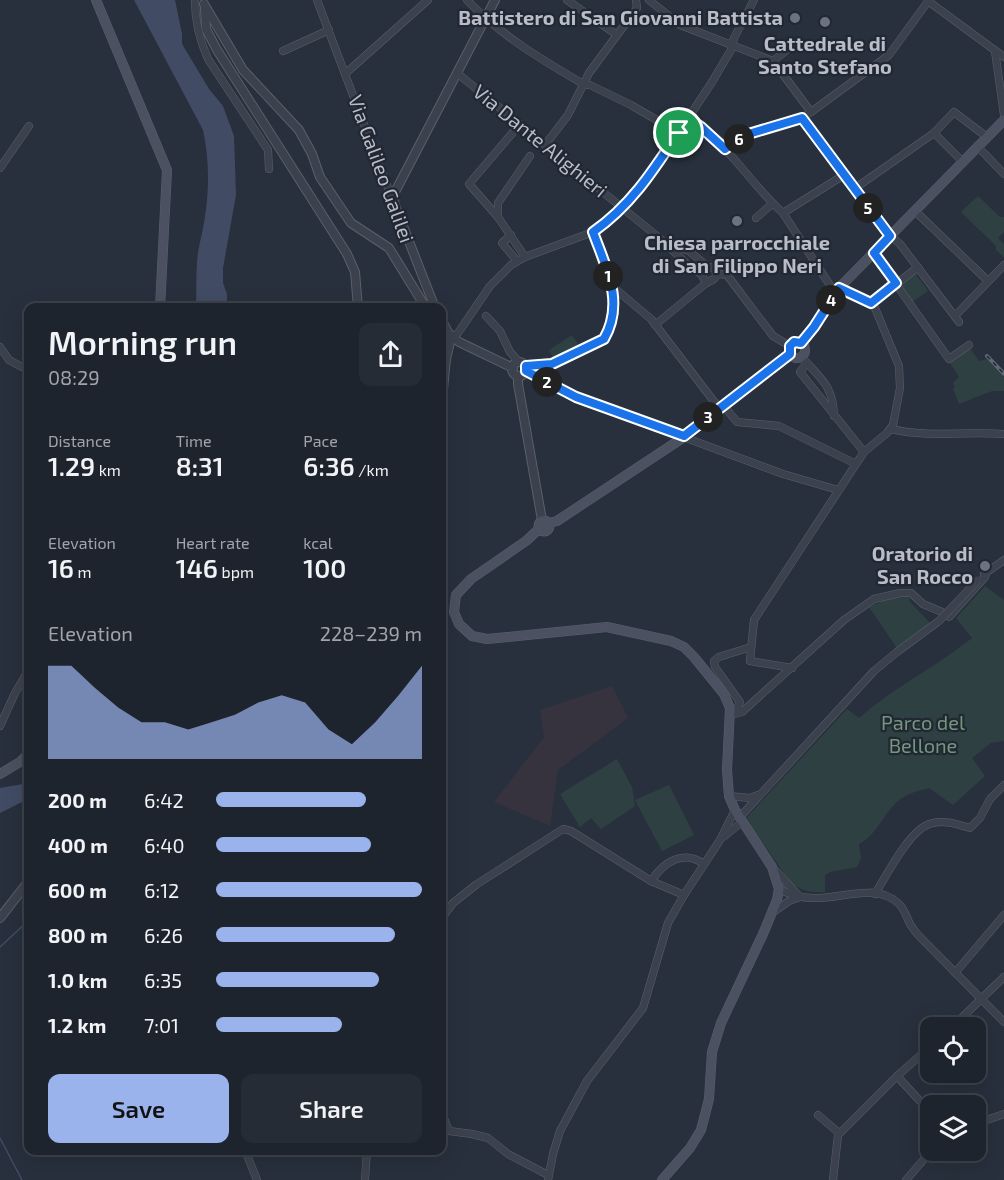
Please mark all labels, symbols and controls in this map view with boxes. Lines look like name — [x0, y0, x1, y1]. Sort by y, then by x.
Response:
place label: Battistero di San Giovanni Battista — [458, 5, 783, 29]
marker: Battistero di San Giovanni Battista — [788, 11, 802, 25]
marker: Cattedrale di Santo Stefano — [818, 15, 832, 29]
place label: Cattedrale di Santo Stefano — [758, 31, 892, 78]
street label: Via Dante Alighieri — [469, 79, 613, 202]
street label: Via Galileo Galilei — [344, 91, 420, 246]
pin — [653, 107, 704, 158]
icon: arrive — [662, 116, 695, 149]
pin: 6 — [724, 124, 754, 154]
text: 6 — [734, 129, 744, 148]
pin: 5 — [853, 193, 883, 223]
text: 5 — [864, 198, 872, 217]
marker: Chiesa parrocchiale di San Filippo Neri — [730, 214, 744, 228]
place label: Chiesa parrocchiale di San Filippo Neri — [644, 230, 830, 277]
pin: 1 — [593, 261, 623, 291]
text: 1 — [605, 266, 611, 285]
pin: 4 — [816, 285, 846, 315]
text: 4 — [826, 290, 836, 309]
text: Morning run — [48, 322, 237, 362]
button: share — [359, 323, 422, 386]
text: 08:29 — [48, 365, 100, 389]
pin: 2 — [532, 367, 562, 397]
text: 2 — [542, 372, 552, 391]
pin: 3 — [693, 402, 723, 432]
text: 3 — [703, 407, 713, 426]
text: Distance — [48, 431, 111, 450]
text: Time — [176, 431, 212, 450]
text: Pace — [303, 431, 338, 450]
text: 1.29 — [48, 450, 95, 481]
text: 8:31 — [176, 450, 224, 481]
text: 6:36 — [303, 450, 355, 481]
text: km — [95, 460, 121, 479]
text: /km — [355, 460, 389, 479]
text: Elevation — [48, 533, 116, 552]
text: Heart rate — [176, 533, 250, 552]
text: kcal — [303, 533, 333, 552]
place label: Oratorio di San Rocco — [872, 541, 973, 588]
text: 16 — [48, 552, 74, 583]
text: 146 — [176, 552, 218, 583]
text: 100 — [303, 552, 346, 583]
marker: Oratorio di San Rocco — [978, 559, 992, 573]
text: m — [74, 562, 92, 581]
text: bpm — [218, 562, 254, 581]
text: Elevation — [48, 621, 133, 645]
text: 228–239 m — [320, 621, 422, 645]
park label: Parco del Bellone — [881, 710, 965, 757]
text: 200 m — [48, 788, 107, 812]
text: 6:42 — [144, 788, 184, 812]
text: 400 m — [48, 833, 108, 857]
text: 6:40 — [144, 833, 185, 857]
text: 600 m — [48, 878, 107, 902]
text: 6:12 — [144, 878, 179, 902]
text: 800 m — [48, 923, 108, 947]
text: 6:26 — [144, 923, 183, 947]
text: 1.0 km — [48, 968, 107, 992]
text: 6:35 — [144, 968, 182, 992]
text: 1.2 km — [48, 1013, 106, 1037]
text: 7:01 — [144, 1013, 179, 1037]
map controls — [920, 1017, 986, 1161]
button: locate — [920, 1017, 986, 1083]
button: Save — [48, 1074, 229, 1143]
button: Share — [241, 1074, 422, 1143]
button: layers — [920, 1095, 986, 1161]

